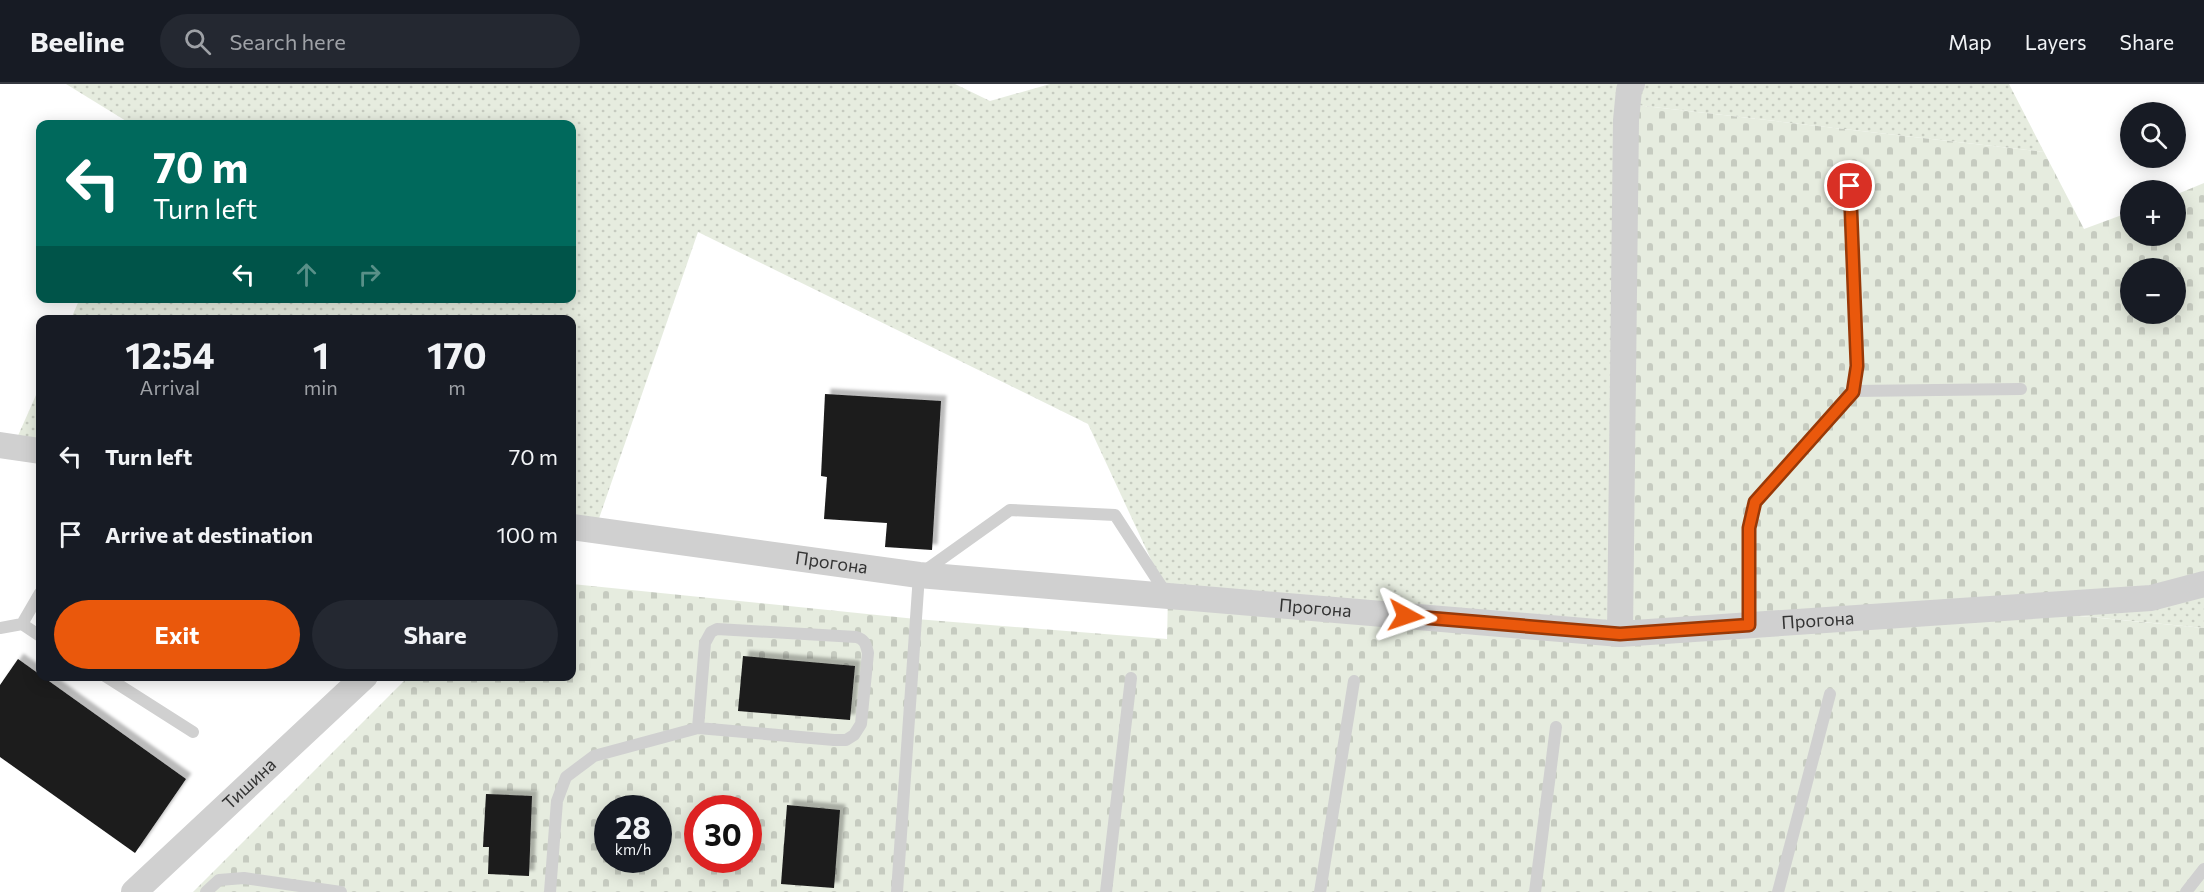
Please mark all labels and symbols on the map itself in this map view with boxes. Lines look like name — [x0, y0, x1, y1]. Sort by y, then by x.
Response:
pin — [1824, 160, 1875, 211]
street label: Прогона — [794, 546, 869, 578]
position arrow — [1374, 584, 1438, 648]
street label: Прогона — [1278, 593, 1353, 621]
street label: Прогона — [1781, 606, 1855, 633]
street label: Тишина — [217, 753, 280, 814]
speed limit sign: 30 — [684, 795, 762, 873]

